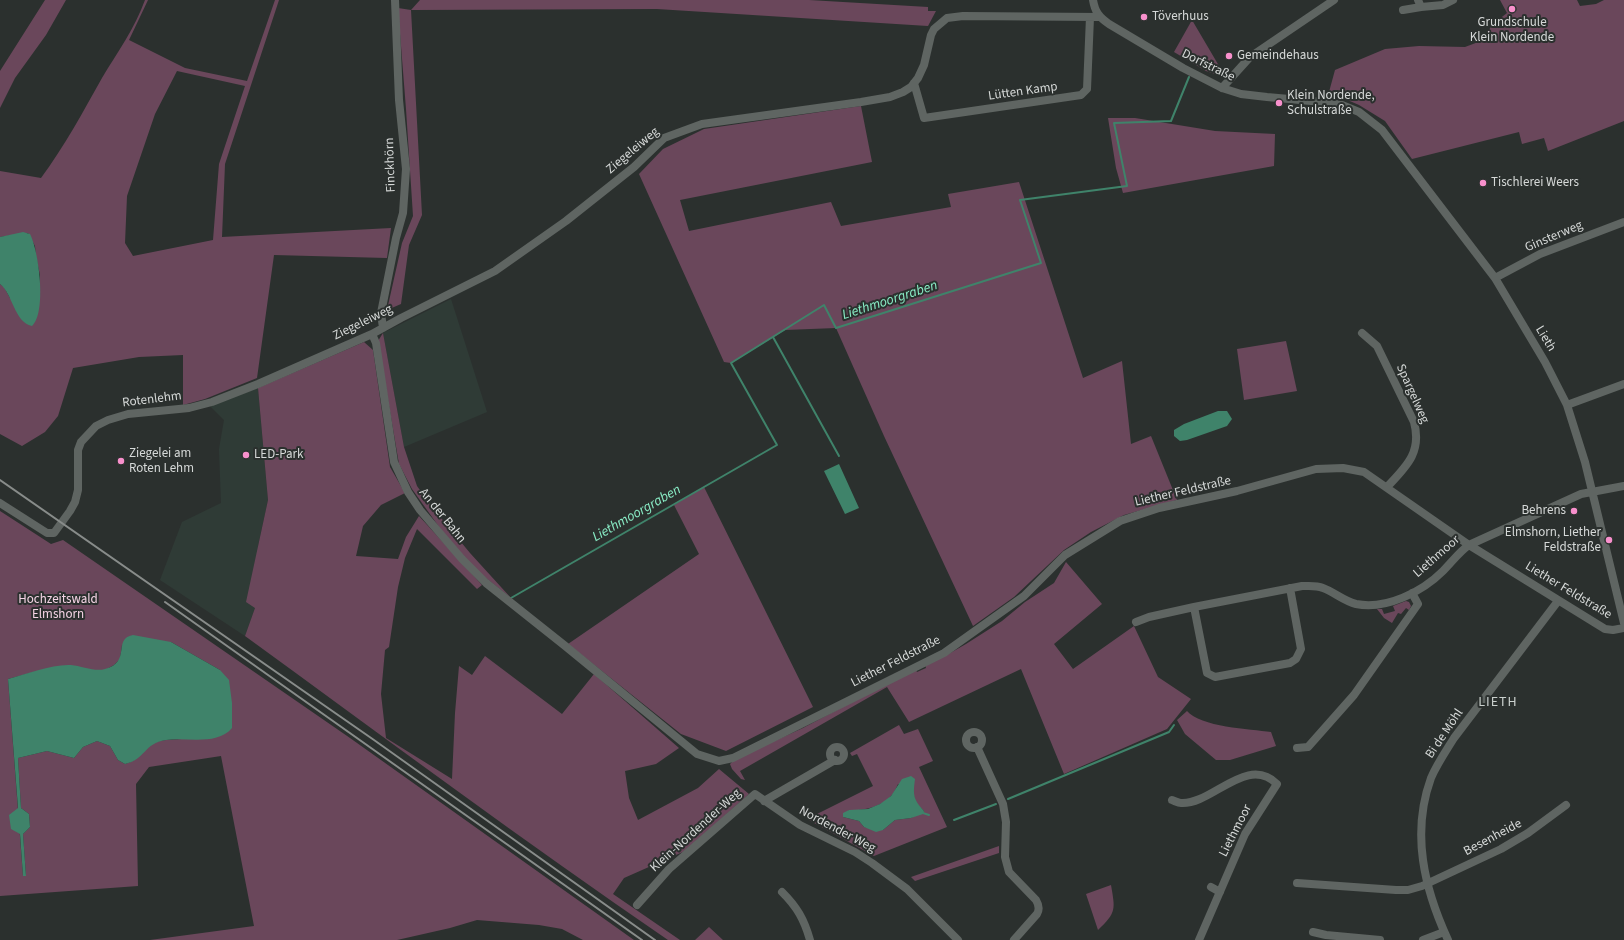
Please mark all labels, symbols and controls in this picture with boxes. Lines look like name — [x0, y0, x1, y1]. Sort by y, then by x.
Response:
marker: Grundschule Klein Nordende — [1507, 4, 1517, 14]
place label: Töverhuus — [1152, 9, 1209, 25]
marker: Töverhuus — [1139, 12, 1149, 22]
place label: Grundschule Klein Nordende — [1470, 15, 1554, 46]
street label: Dorfstraße — [1179, 46, 1237, 86]
place label: Gemeindehaus — [1237, 48, 1319, 64]
marker: Gemeindehaus — [1224, 51, 1234, 61]
street label: Lütten Kamp — [987, 79, 1059, 105]
place label: Klein Nordende, Schulstraße — [1287, 88, 1375, 119]
marker: Klein Nordende, Schulstraße — [1274, 98, 1284, 108]
street label: Ziegeleiweg — [603, 124, 663, 178]
street label: Finckhörn — [382, 137, 400, 193]
place label: Tischlerei Weers — [1491, 175, 1579, 191]
marker: Tischlerei Weers — [1478, 178, 1488, 188]
street label: Ginsterweg — [1523, 218, 1585, 256]
water label: Liethmoorgraben — [840, 278, 940, 324]
street label: Ziegeleiweg — [331, 302, 395, 344]
street label: Lieth — [1531, 323, 1559, 355]
street label: Spargelweg — [1392, 362, 1432, 426]
street label: Rotenlehm — [122, 389, 182, 411]
place label: Ziegelei am Roten Lehm — [129, 446, 194, 477]
place label: LED-Park — [254, 447, 304, 463]
marker: LED-Park — [241, 450, 251, 460]
marker: Ziegelei am Roten Lehm — [116, 456, 126, 466]
street label: Liether Feldstraße — [1133, 473, 1233, 511]
water label: Liethmoorgraben — [590, 482, 684, 546]
street label: An der Bahn — [415, 485, 469, 547]
place label: Behrens — [1521, 503, 1566, 519]
marker: Behrens — [1569, 506, 1579, 516]
place label: Elmshorn, Liether Feldstraße — [1505, 525, 1601, 556]
street label: Liethmoor — [1410, 533, 1464, 581]
marker: Elmshorn, Liether Feldstraße — [1604, 535, 1614, 545]
street label: Liether Feldstraße — [1522, 559, 1614, 623]
park label: Hochzeitswald Elmshorn — [18, 592, 98, 623]
street label: Liether Feldstraße — [849, 633, 943, 691]
district label: LIETH — [1478, 695, 1518, 711]
street label: Bi de Möhl — [1423, 706, 1467, 762]
street label: Klein-Nordender-Weg — [647, 786, 745, 876]
street label: Liethmoor — [1216, 802, 1256, 860]
street label: Nordender Weg — [796, 803, 878, 857]
street label: Besenheide — [1461, 816, 1525, 860]

